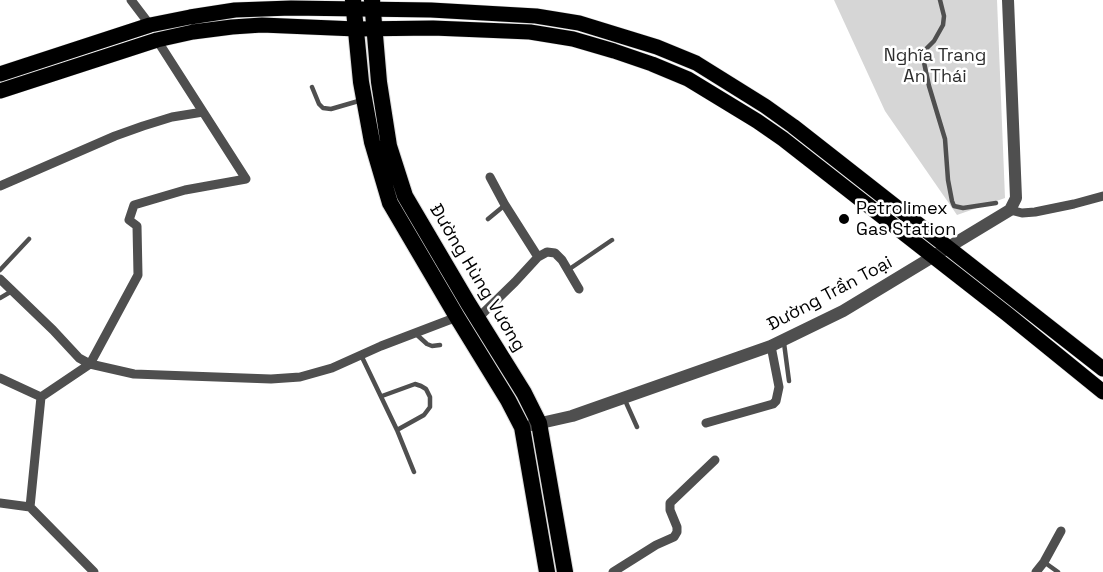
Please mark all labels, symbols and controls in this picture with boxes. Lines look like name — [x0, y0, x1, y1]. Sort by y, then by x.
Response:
park label: Nghĩa Trang An Thái — [884, 45, 986, 88]
place label: Petrolimex Gas Station — [856, 198, 956, 240]
street label: Đường Hùng Vương — [424, 200, 530, 356]
marker: Petrolimex Gas Station — [837, 212, 851, 226]
street label: Đường Trần Toại — [764, 252, 896, 336]

